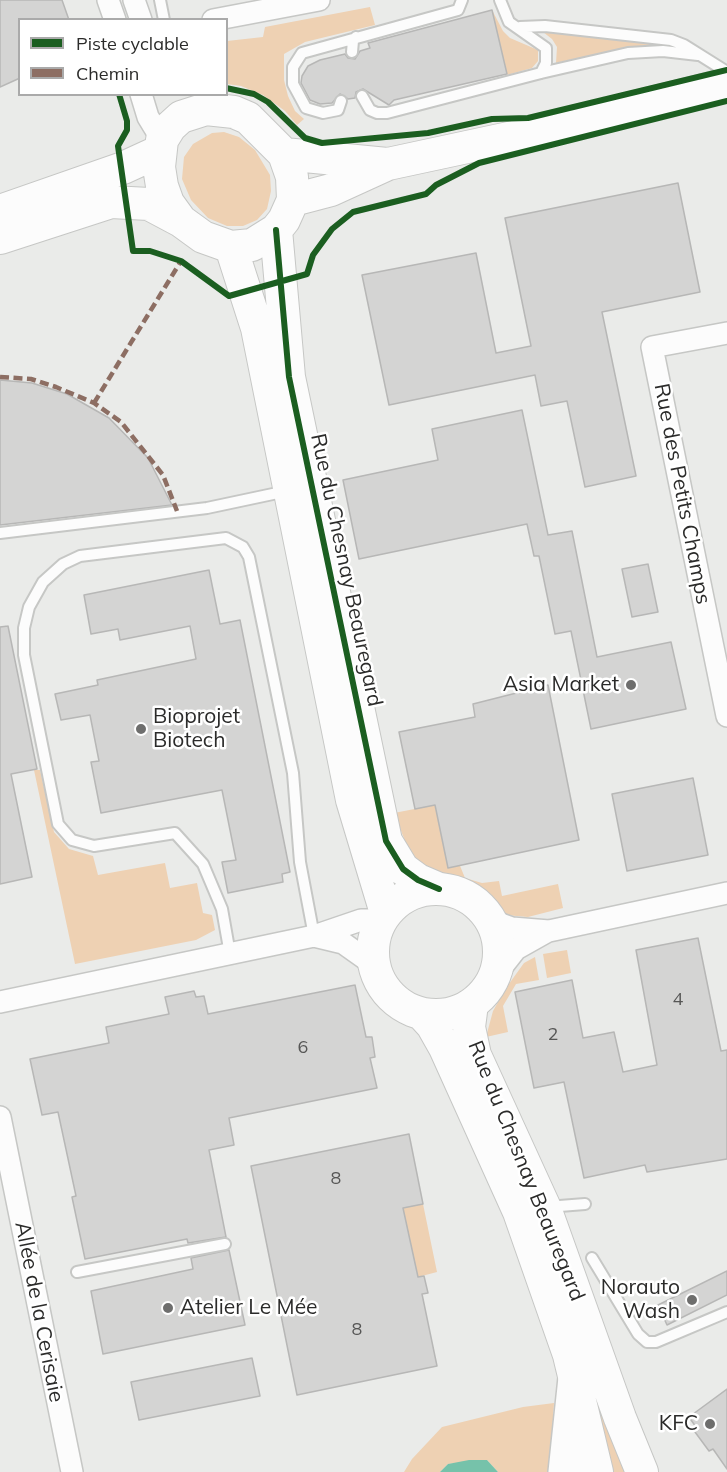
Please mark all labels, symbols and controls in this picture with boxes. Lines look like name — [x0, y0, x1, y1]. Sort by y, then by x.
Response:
legend — [18, 18, 228, 96]
text: Piste cyclable — [76, 32, 189, 55]
text: Chemin — [76, 62, 139, 85]
street label: Rue des Petits Champs — [648, 381, 716, 607]
street label: Rue du Chesnay Beauregard — [305, 431, 387, 709]
place label: Asia Market — [503, 672, 619, 698]
marker: Asia Market — [624, 678, 638, 692]
place label: Bioprojet Biotech — [153, 704, 240, 754]
marker: Bioprojet Biotech — [134, 722, 148, 736]
house number: 4 — [673, 989, 683, 1011]
house number: 2 — [548, 1024, 558, 1046]
house number: 6 — [298, 1037, 308, 1059]
street label: Rue du Chesnay Beauregard — [462, 1037, 590, 1305]
house number: 8 — [331, 1168, 341, 1190]
street label: Allée de la Cerisaie — [9, 1220, 69, 1404]
place label: Norauto Wash — [601, 1275, 680, 1325]
marker: Norauto Wash — [685, 1293, 699, 1307]
place label: Atelier Le Mée — [180, 1295, 317, 1321]
marker: Atelier Le Mée — [161, 1301, 175, 1315]
house number: 8 — [352, 1319, 362, 1341]
place label: KFC — [659, 1411, 698, 1437]
marker: KFC — [703, 1417, 717, 1431]

